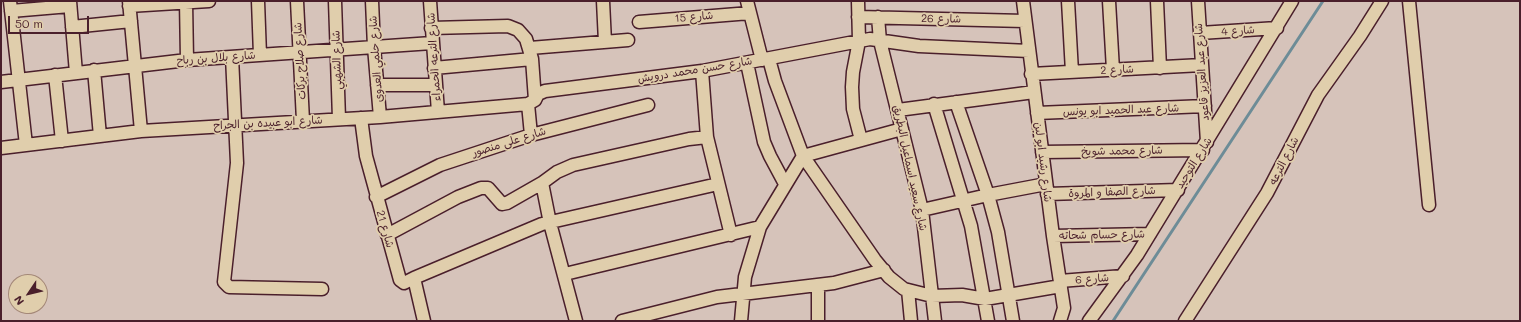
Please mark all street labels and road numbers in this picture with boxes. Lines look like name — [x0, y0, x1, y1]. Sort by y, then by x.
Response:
street label: شارع 15 — [674, 9, 714, 25]
street label: شارع الترعه الحمراء — [424, 12, 444, 102]
street label: شارع 26 — [921, 12, 961, 26]
street label: شارع حلمي العدوى — [366, 15, 386, 103]
street label: شارع صلاح بركات — [291, 22, 309, 100]
street label: شارع عبد العزيز قاعود — [1192, 23, 1212, 121]
street label: شارع 4 — [1221, 23, 1255, 39]
street label: شارع الشهبي — [329, 30, 345, 90]
street label: شارع بلال بن رباح — [176, 49, 256, 67]
street label: شارع حسن محمد درويش — [637, 54, 753, 86]
street label: شارع 2 — [1100, 63, 1134, 77]
street label: شارع عبد الحميد ابو يونس — [1063, 101, 1179, 119]
street label: شارع سعيد اسماعيل البطريق — [890, 104, 930, 232]
street label: شارع ابو عبيده بن الجراح — [213, 114, 323, 132]
street label: شارع رشيد ابو لبن — [1032, 121, 1054, 203]
street label: شارع على منصور — [470, 125, 548, 159]
street label: شارع التوحيد — [1173, 135, 1215, 191]
street label: شارع الترعه — [1266, 135, 1302, 187]
street label: شارع محمد شويخ — [1081, 144, 1163, 158]
street label: شارع الصفا و المروة — [1068, 184, 1156, 200]
street label: شارع 21 — [373, 209, 397, 249]
street label: شارع حسام شحاته — [1059, 228, 1145, 242]
street label: شارع 6 — [1075, 271, 1109, 287]

